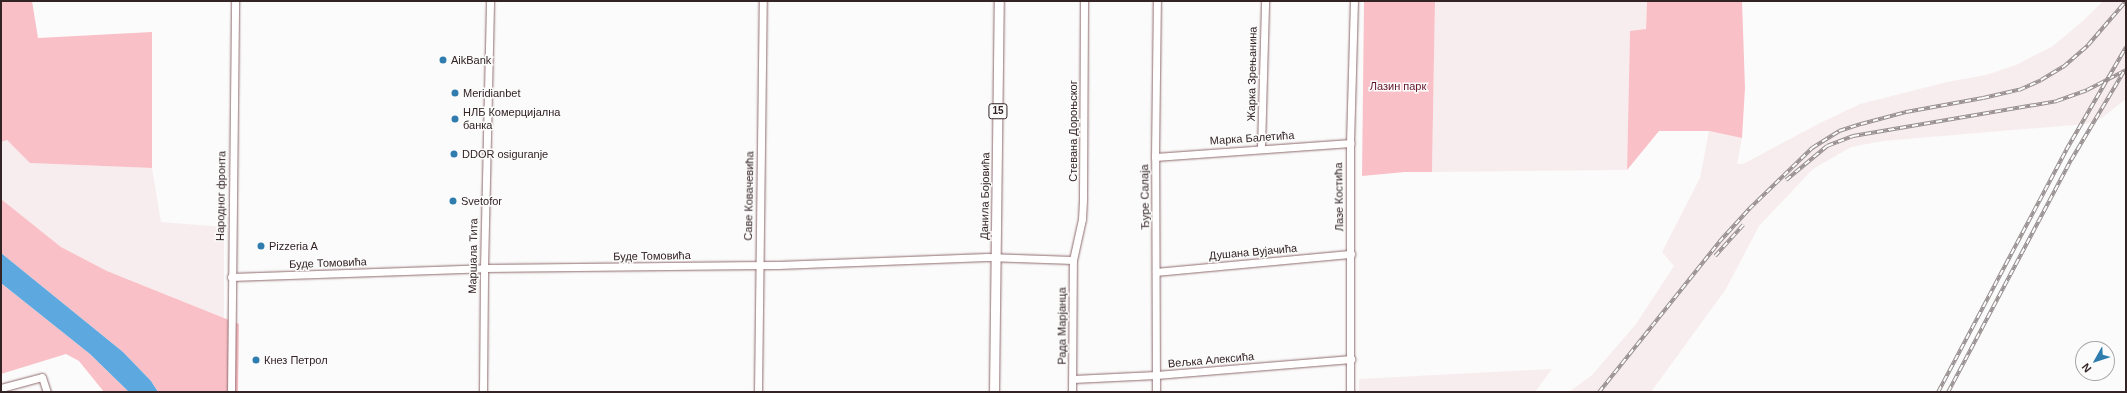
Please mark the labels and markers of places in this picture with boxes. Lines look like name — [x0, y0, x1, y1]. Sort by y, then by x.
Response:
place label: AikBank — [451, 53, 491, 67]
marker: AikBank — [438, 55, 448, 65]
place label: Meridianbet — [463, 86, 520, 100]
marker: Meridianbet — [450, 88, 460, 98]
place label: НЛБ Комерцијална банка — [463, 106, 560, 132]
marker: НЛБ Комерцијална банка — [450, 114, 460, 124]
place label: DDOR osiguranje — [462, 147, 548, 161]
marker: DDOR osiguranje — [449, 149, 459, 159]
place label: Svetofor — [461, 194, 502, 208]
marker: Svetofor — [448, 196, 458, 206]
place label: Pizzeria A — [269, 239, 319, 253]
marker: Pizzeria A — [256, 241, 266, 251]
place label: Кнез Петрол — [264, 353, 328, 367]
marker: Кнез Петрол — [251, 355, 261, 365]

